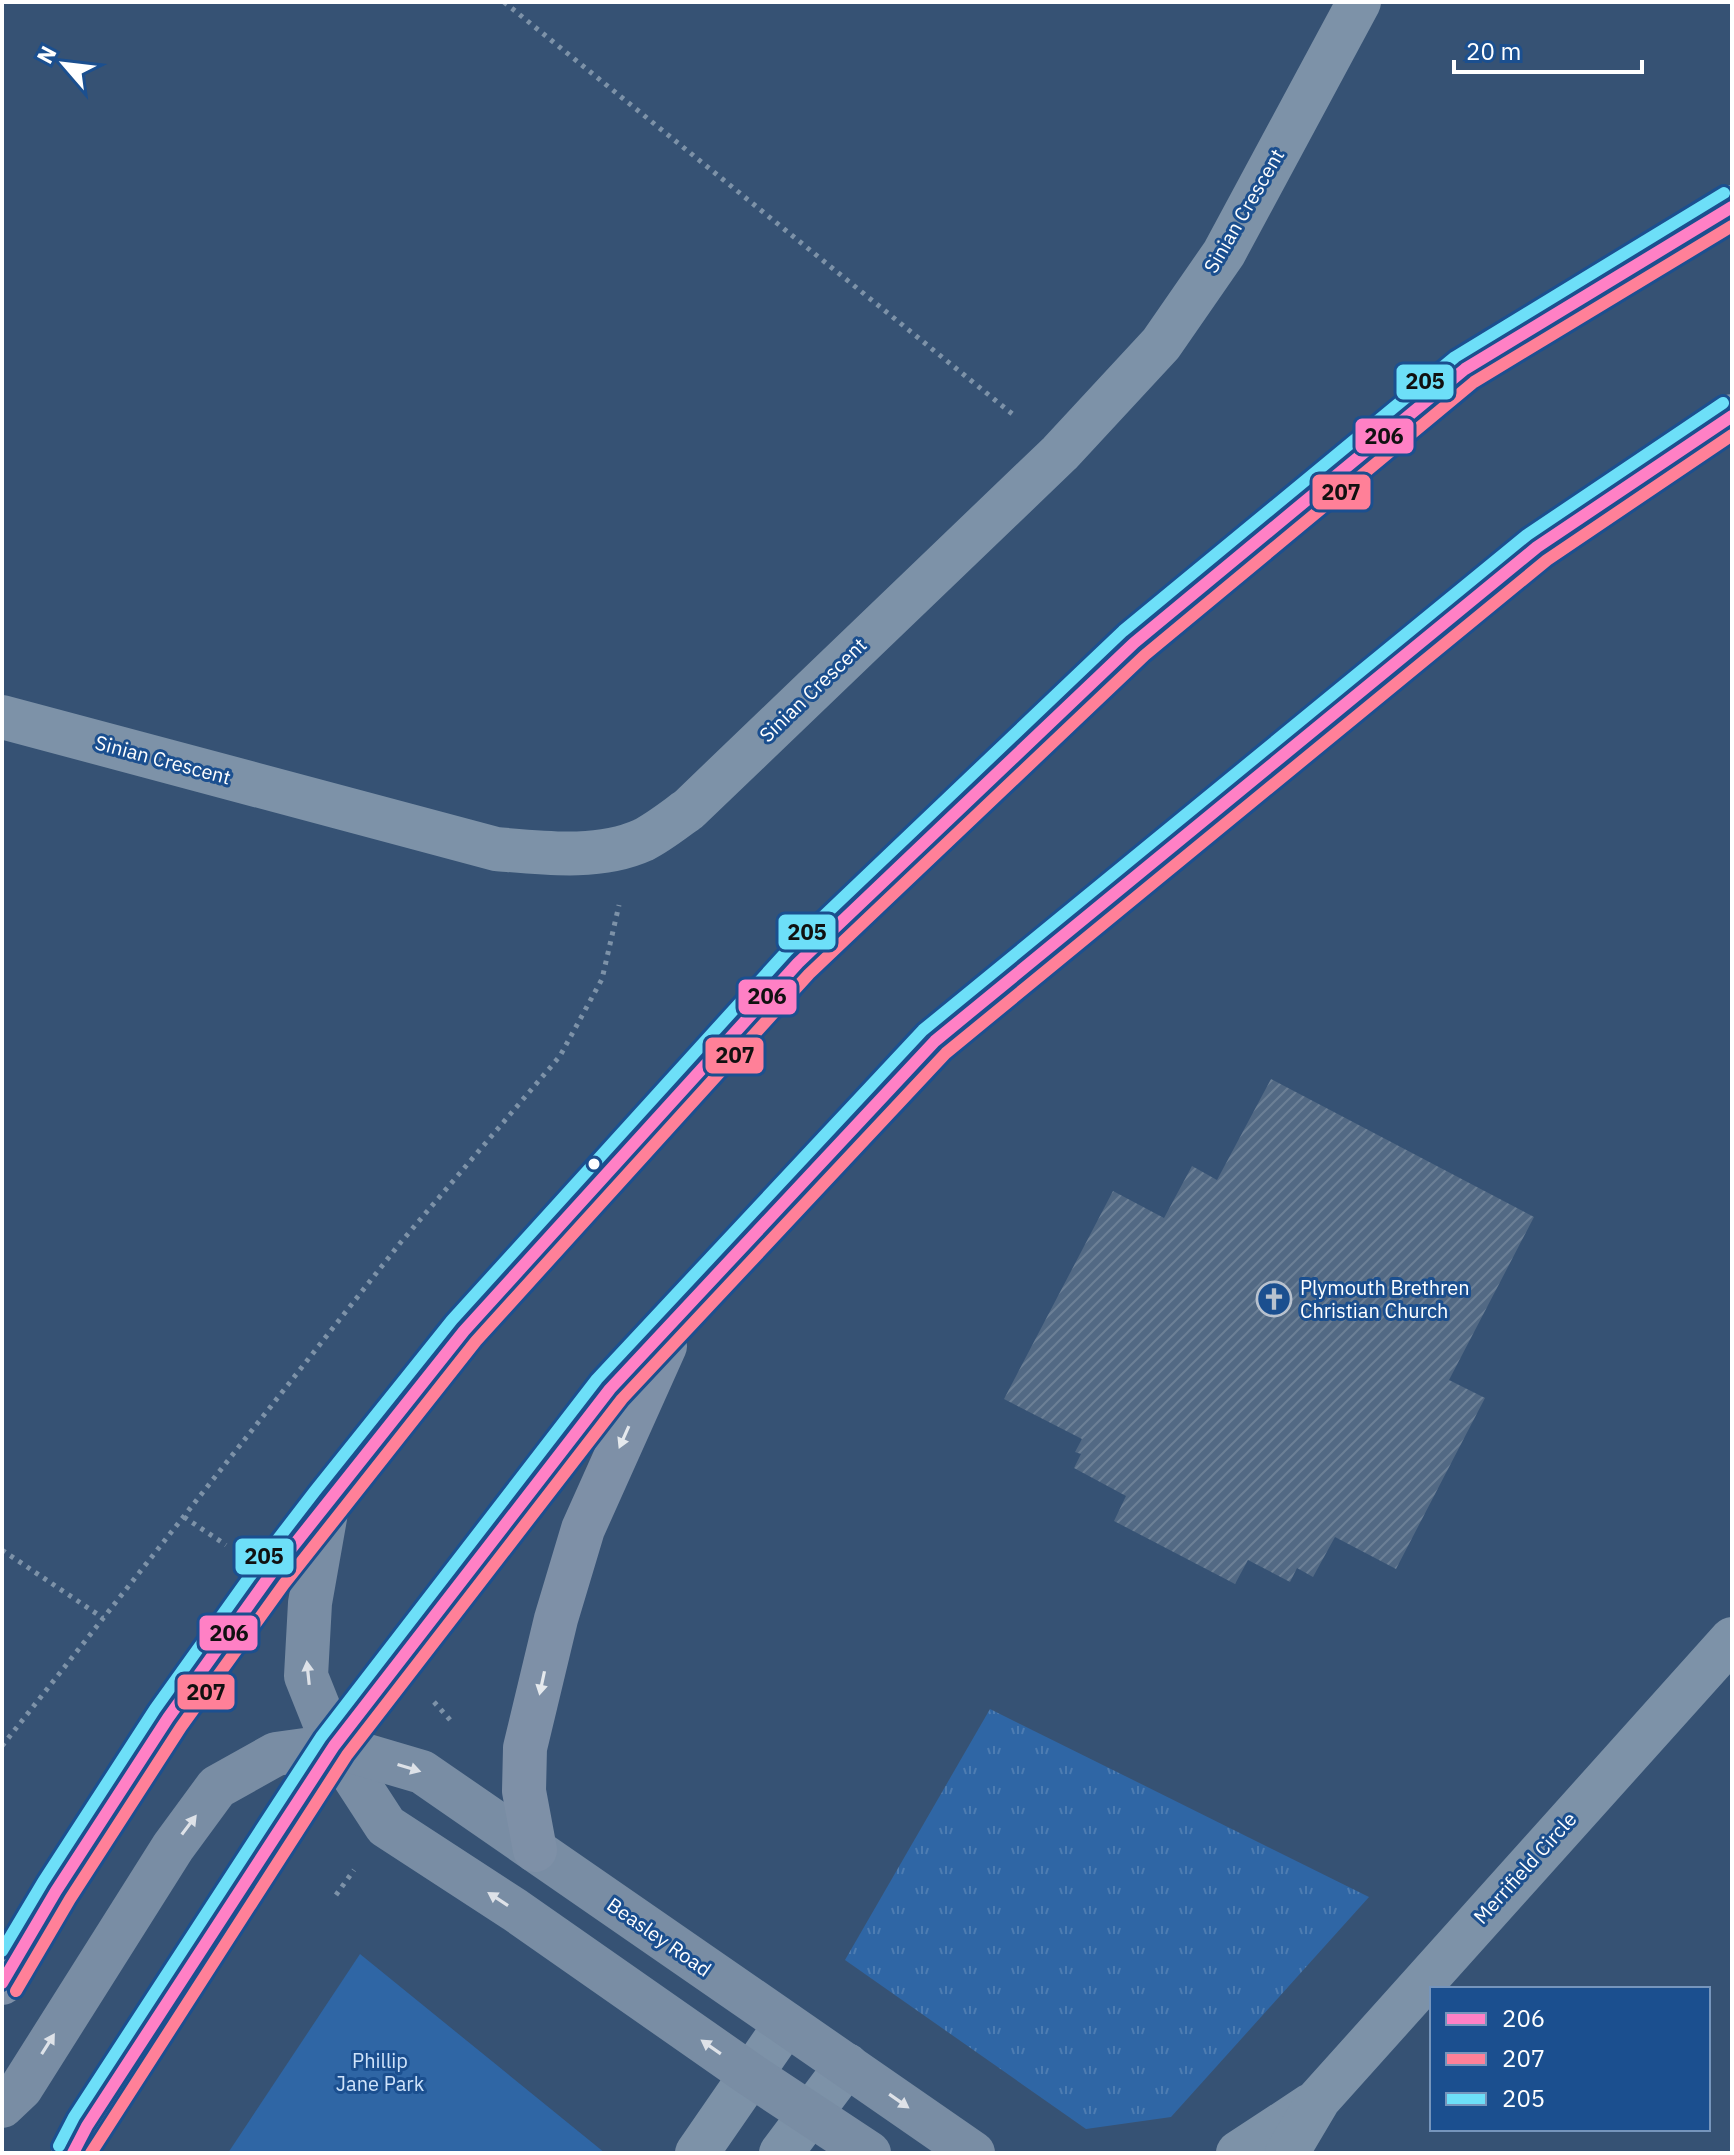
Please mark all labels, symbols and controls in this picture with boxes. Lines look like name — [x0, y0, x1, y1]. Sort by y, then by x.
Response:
north arrow — [24, 24, 104, 104]
scale bar — [1454, 24, 1642, 74]
text: 20 m — [1466, 35, 1521, 67]
text: N — [29, 41, 62, 68]
street label: Sinian Crescent — [1197, 144, 1290, 278]
line badge: 205 — [1395, 363, 1455, 401]
text: 205 — [1405, 366, 1445, 395]
line badge: 206 — [1354, 417, 1415, 455]
text: 206 — [1364, 421, 1404, 450]
line badge: 207 — [1311, 473, 1372, 511]
text: 207 — [1321, 477, 1361, 506]
street label: Sinian Crescent — [753, 632, 872, 748]
street label: Sinian Crescent — [92, 728, 234, 791]
line badge: 205 — [777, 913, 837, 951]
text: 205 — [787, 917, 827, 946]
line badge: 206 — [737, 978, 798, 1016]
text: 206 — [747, 981, 787, 1010]
line badge: 207 — [704, 1036, 765, 1075]
text: 207 — [715, 1040, 755, 1069]
unlabelled marker — [586, 1156, 602, 1172]
place label: Plymouth Brethren Christian Church — [1300, 1274, 1470, 1324]
church icon: Plymouth Brethren Christian Church — [1255, 1280, 1293, 1318]
one-way arrow — [617, 1426, 631, 1449]
line badge: 205 — [234, 1537, 295, 1576]
text: 205 — [244, 1541, 284, 1570]
line badge: 206 — [198, 1614, 259, 1652]
text: 206 — [209, 1618, 249, 1647]
one-way arrow — [302, 1660, 315, 1685]
one-way arrow — [535, 1671, 547, 1696]
line badge: 207 — [176, 1673, 236, 1711]
text: 207 — [186, 1677, 226, 1706]
one-way arrow — [397, 1762, 421, 1775]
street label: Merrifield Circle — [1467, 1806, 1582, 1930]
one-way arrow — [180, 1815, 196, 1836]
street label: Beasley Road — [602, 1891, 717, 1982]
one-way arrow — [487, 1892, 508, 1907]
legend — [1430, 1987, 1710, 2131]
text: 206 — [1502, 2002, 1545, 2034]
one-way arrow — [41, 2033, 55, 2055]
one-way arrow — [701, 2040, 722, 2055]
text: 207 — [1502, 2042, 1545, 2074]
park label: Phillip Jane Park — [336, 2047, 425, 2097]
text: 205 — [1502, 2082, 1545, 2114]
one-way arrow — [888, 2093, 909, 2108]

